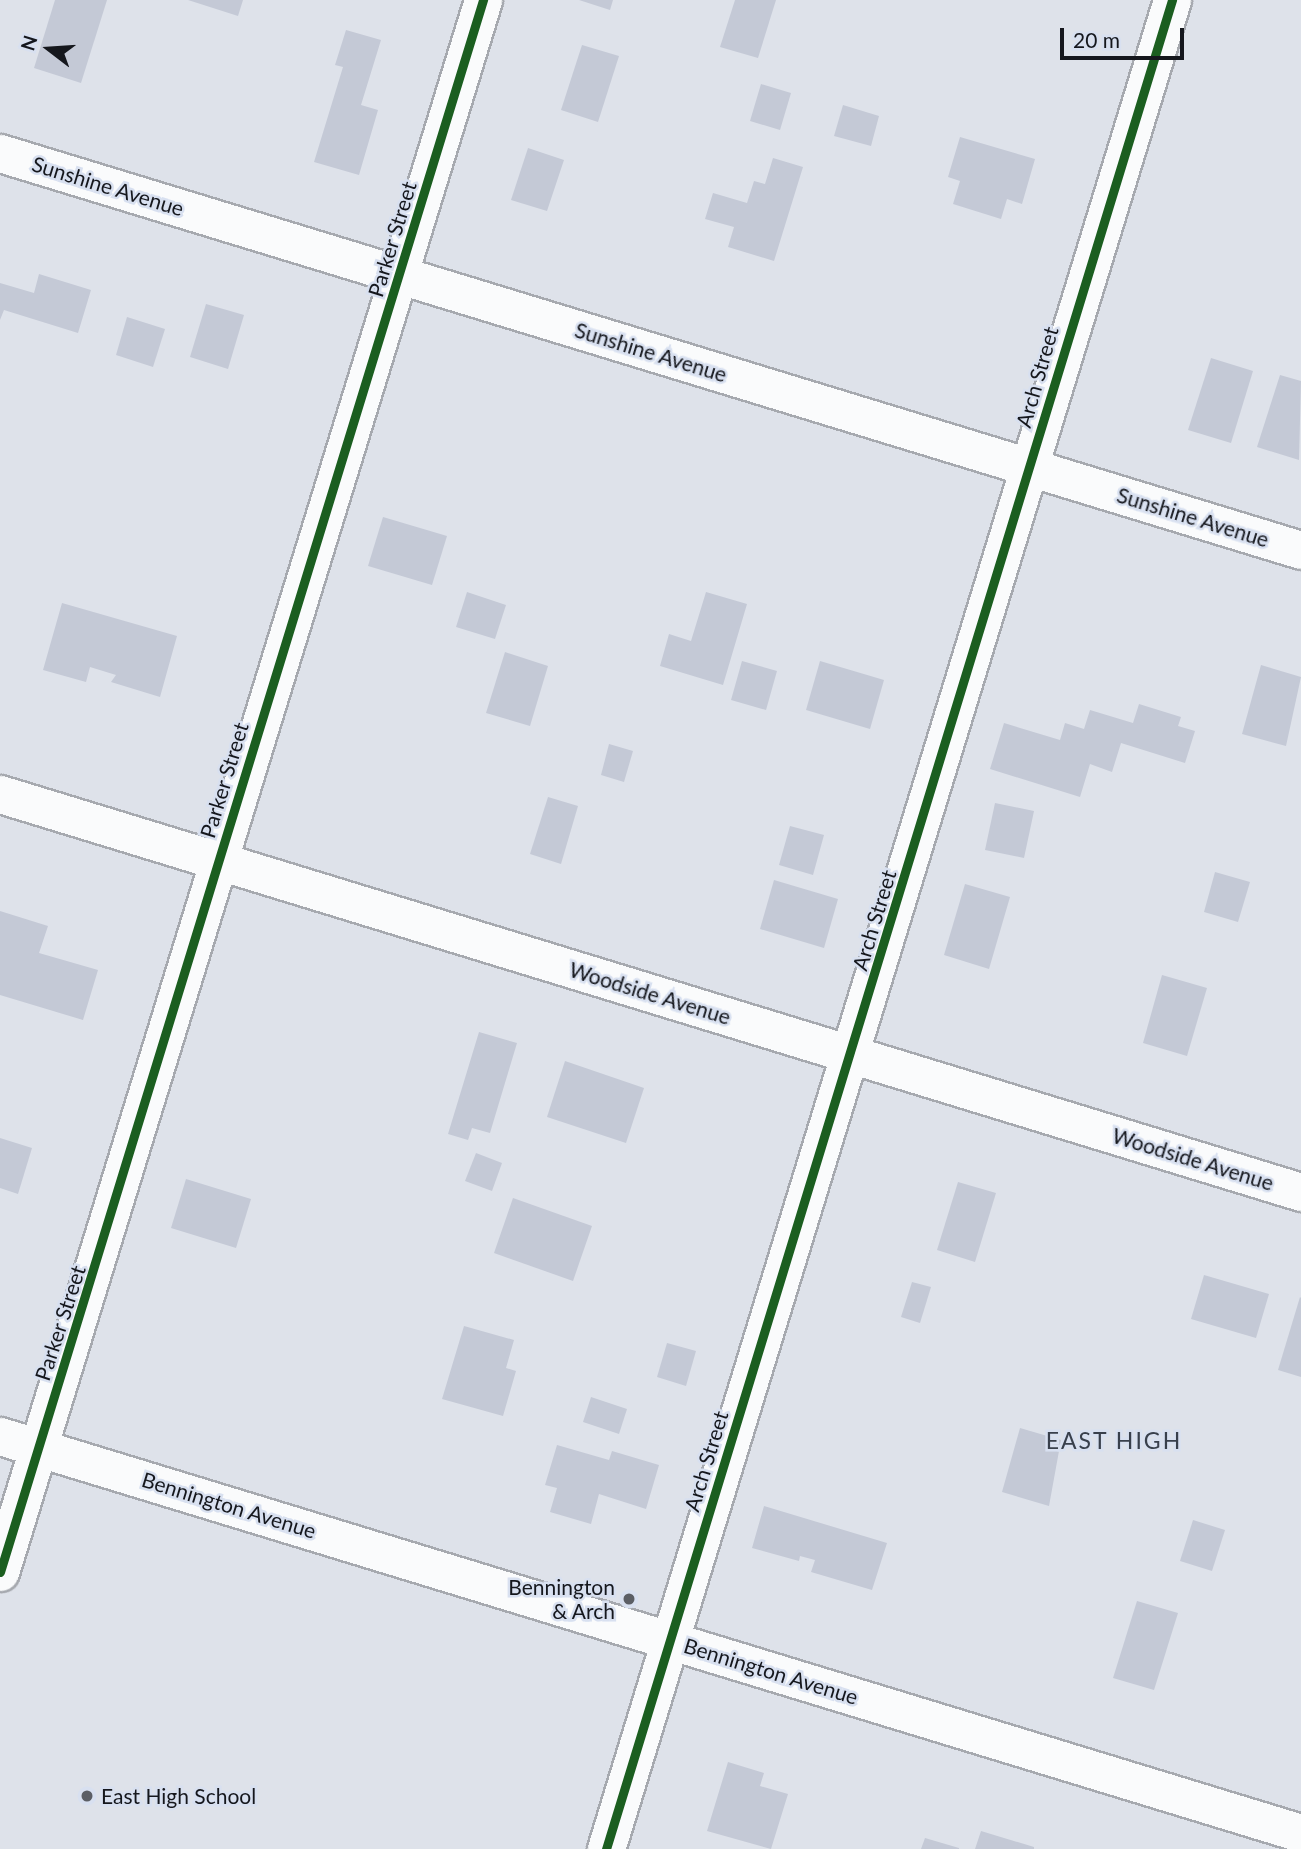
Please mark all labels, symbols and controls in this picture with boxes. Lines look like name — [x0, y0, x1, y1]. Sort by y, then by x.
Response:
north arrow — [14, 14, 84, 84]
scale bar — [1063, 14, 1187, 58]
text: 20 m — [1073, 27, 1120, 52]
text: N — [15, 32, 42, 53]
street label: Sunshine Avenue — [29, 151, 187, 221]
street label: Parker Street — [362, 178, 422, 300]
street label: Sunshine Avenue — [572, 317, 730, 387]
street label: Arch Street — [1011, 324, 1063, 430]
street label: Sunshine Avenue — [1114, 482, 1272, 552]
street label: Parker Street — [194, 719, 254, 841]
street label: Arch Street — [847, 867, 901, 973]
street label: Woodside Avenue — [566, 956, 734, 1030]
street label: Woodside Avenue — [1109, 1122, 1277, 1196]
street label: Parker Street — [30, 1262, 90, 1384]
street label: Arch Street — [679, 1408, 733, 1514]
district label: EAST HIGH — [1047, 1426, 1181, 1454]
street label: Bennington Avenue — [138, 1466, 320, 1544]
place label: Bennington & Arch — [508, 1574, 615, 1624]
marker: Bennington & Arch — [621, 1591, 637, 1607]
street label: Bennington Avenue — [680, 1632, 862, 1710]
place label: East High School — [101, 1783, 256, 1809]
marker: East High School — [79, 1788, 95, 1804]

